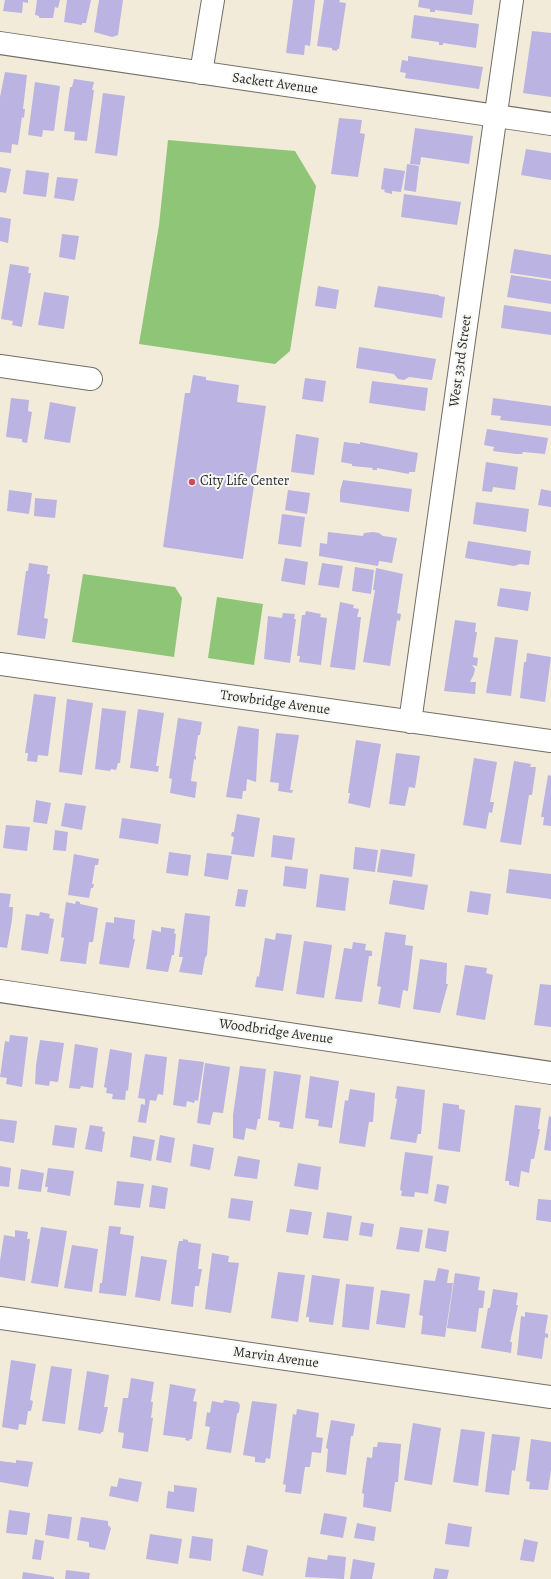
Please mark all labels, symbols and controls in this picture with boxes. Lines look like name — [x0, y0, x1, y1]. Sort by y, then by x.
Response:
street label: Sackett Avenue — [231, 70, 319, 98]
street label: West 33rd Street — [446, 314, 476, 408]
place label: City Life Center — [200, 474, 289, 490]
marker: City Life Center — [187, 477, 197, 487]
street label: Trowbridge Avenue — [219, 687, 331, 719]
street label: Woodbridge Avenue — [218, 1016, 334, 1048]
street label: Marvin Avenue — [232, 1344, 320, 1372]

